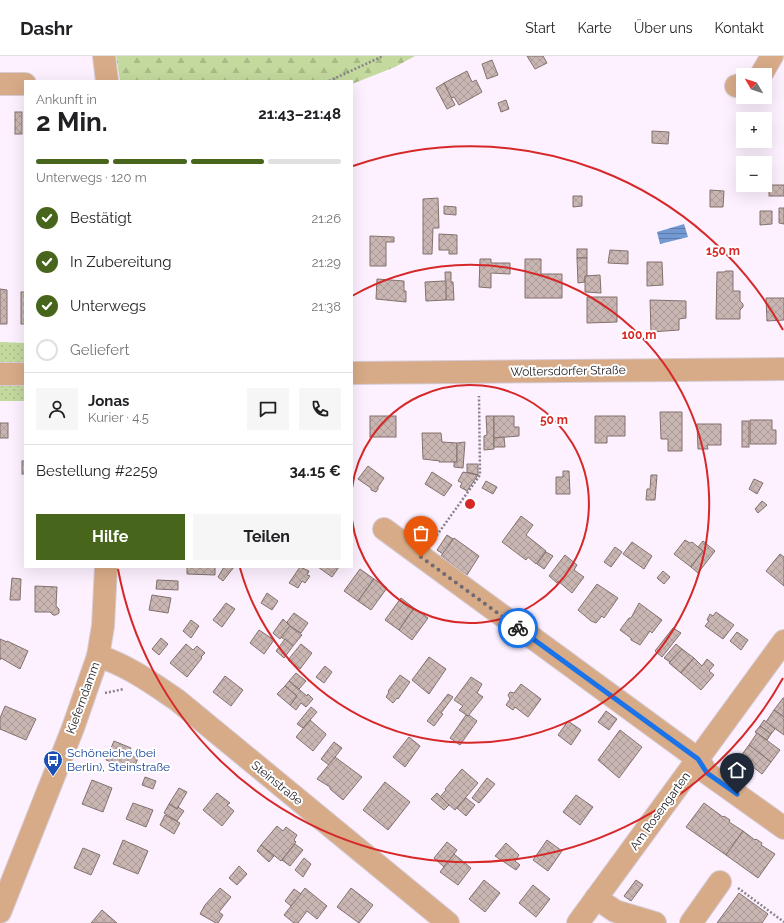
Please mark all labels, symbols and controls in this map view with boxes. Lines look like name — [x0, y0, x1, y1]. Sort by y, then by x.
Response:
text: Dashr — [20, 17, 73, 39]
text: Start — [525, 20, 555, 36]
text: Karte — [577, 20, 612, 36]
text: Über uns — [634, 20, 693, 36]
text: Kontakt — [715, 20, 764, 36]
north arrow — [736, 68, 772, 104]
map controls — [736, 68, 772, 192]
text: Ankunft in — [36, 92, 97, 107]
text: 21:43–21:48 — [258, 105, 341, 123]
text: 2 Min. — [36, 107, 108, 137]
button: + — [736, 112, 772, 148]
button: − — [736, 156, 772, 192]
text: Unterwegs · 120 m — [36, 170, 147, 185]
icon: check — [36, 207, 58, 229]
text: Bestätigt — [70, 209, 132, 227]
text: 21:26 — [312, 211, 341, 226]
text: 150 m — [706, 244, 740, 258]
icon: check — [36, 251, 58, 273]
text: In Zubereitung — [70, 253, 172, 271]
text: 21:29 — [312, 255, 341, 270]
icon: check — [36, 295, 58, 317]
text: Unterwegs — [70, 297, 146, 315]
text: 21:38 — [312, 299, 341, 314]
text: 100 m — [622, 328, 656, 342]
text: Geliefert — [70, 341, 129, 359]
street label: Woltersdorfer Straße — [510, 363, 626, 379]
button: person — [36, 388, 78, 430]
button: chat — [247, 388, 289, 430]
button: phone — [299, 388, 341, 430]
text: Jonas — [88, 392, 129, 410]
text: Kurier · 4.5 — [88, 410, 149, 425]
text: 50 m — [540, 413, 568, 427]
text: Bestellung #2259 — [36, 462, 157, 480]
text: 34.15 € — [289, 462, 341, 480]
centre of rings — [463, 497, 477, 511]
button: Hilfe — [36, 514, 185, 560]
button: Teilen — [193, 514, 341, 560]
pin — [404, 516, 438, 557]
icon: bag — [410, 522, 432, 544]
courier — [498, 608, 538, 648]
icon: bike — [507, 617, 529, 639]
street label: Kieferndamm — [64, 660, 102, 736]
place label: Schöneiche (bei Berlin), Steinstraße — [67, 746, 170, 774]
bus stop icon: Schöneiche (bei Berlin), Steinstraße — [42, 749, 64, 777]
pin — [720, 753, 754, 794]
street label: Steinstraße — [249, 758, 305, 808]
icon: home — [726, 759, 748, 781]
street label: Am Rosengarten — [627, 769, 693, 853]

